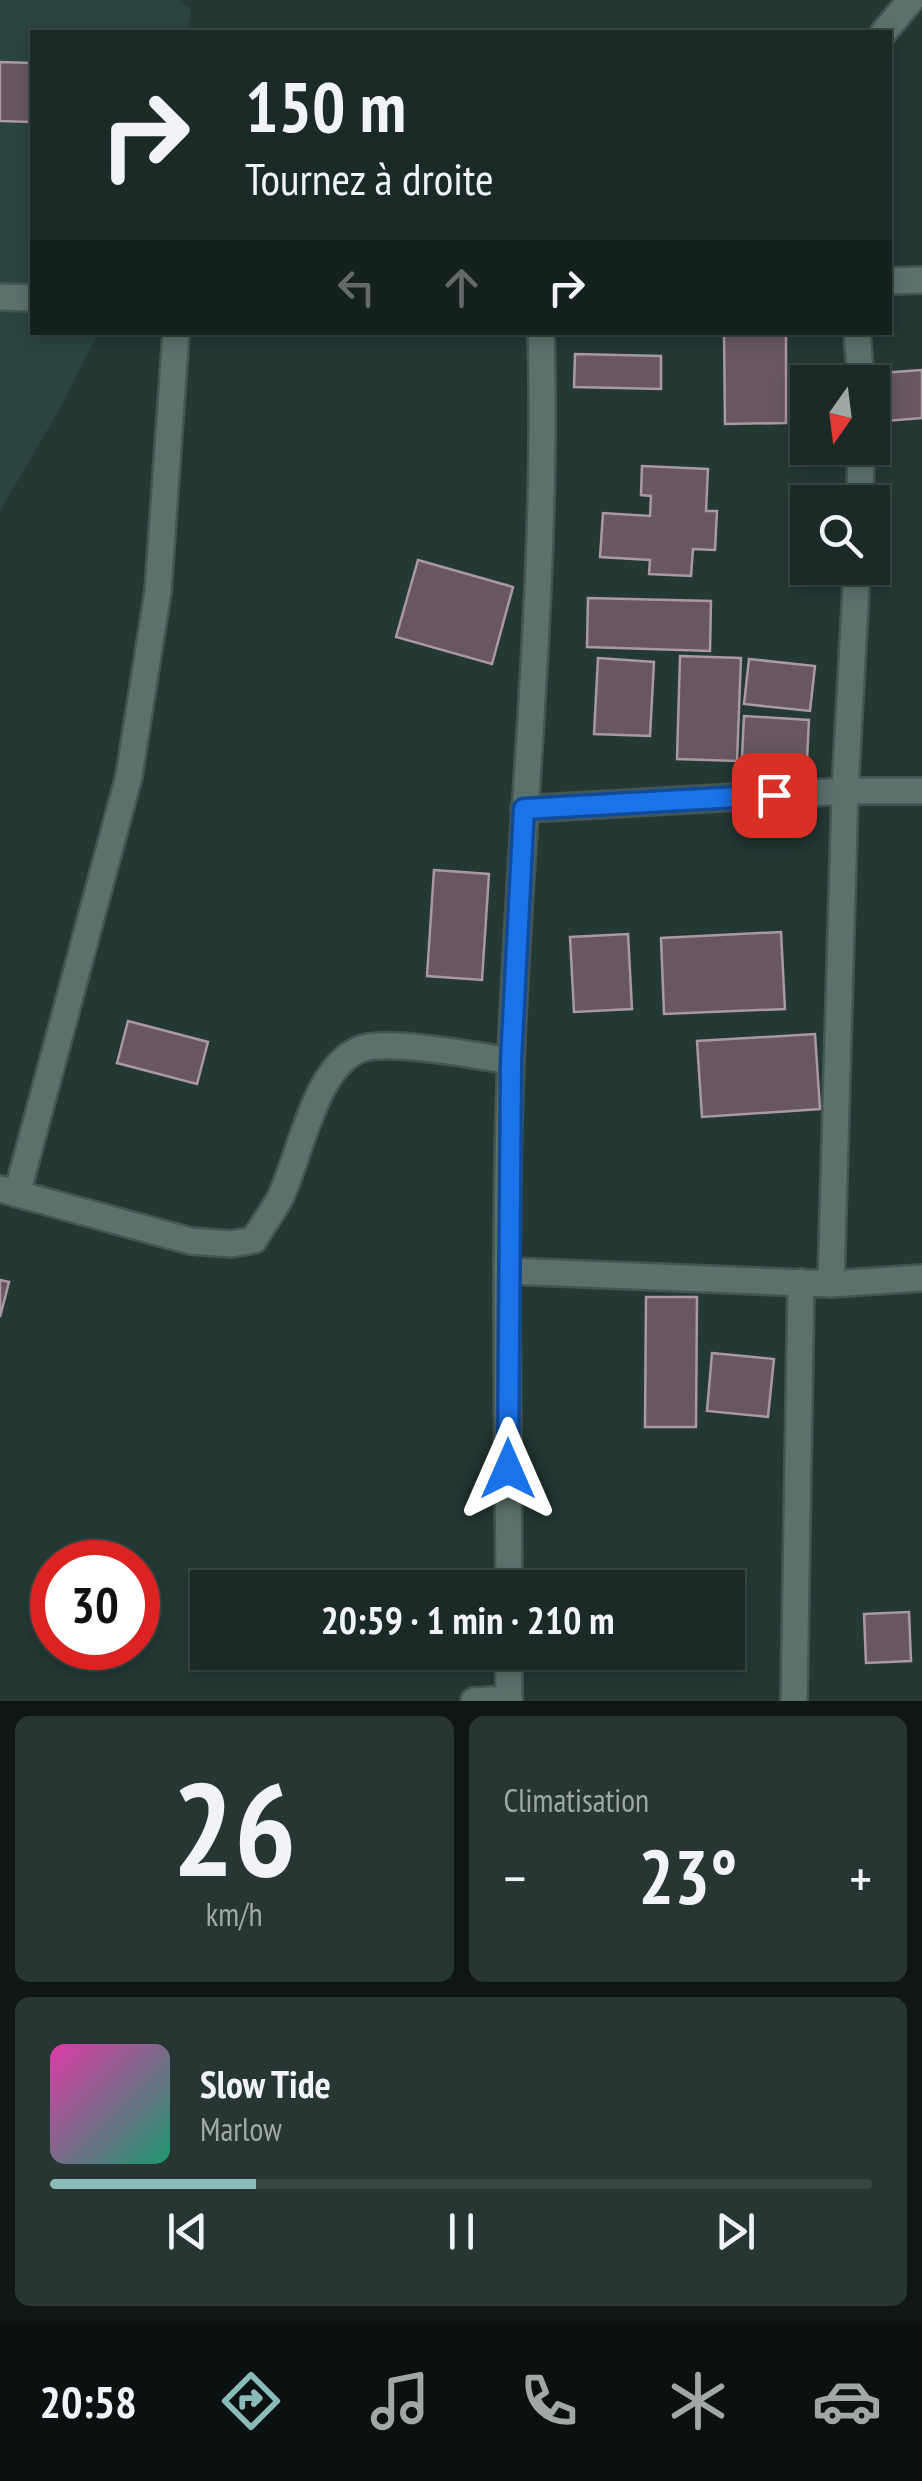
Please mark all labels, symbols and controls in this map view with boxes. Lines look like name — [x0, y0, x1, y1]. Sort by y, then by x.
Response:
text: 150 m — [245, 61, 406, 151]
icon: right — [80, 70, 210, 200]
text: Tournez à droite — [245, 149, 494, 207]
icon: left — [329, 260, 384, 315]
icon: ahead — [434, 260, 489, 315]
icon: right — [539, 260, 594, 315]
north arrow — [790, 365, 890, 465]
map controls — [790, 365, 890, 585]
button: search — [790, 485, 890, 585]
pin — [732, 753, 817, 838]
icon: arrive — [747, 768, 802, 823]
position arrow — [456, 1417, 560, 1521]
speed limit sign: 30 — [30, 1540, 160, 1670]
text: 20:59 · 1 min · 210 m — [321, 1595, 614, 1644]
text: 26 — [172, 1744, 296, 1912]
text: Climatisation — [504, 1779, 649, 1821]
text: 23° — [638, 1828, 737, 1925]
text: − — [504, 1842, 526, 1913]
text: + — [849, 1842, 872, 1913]
text: km/h — [206, 1893, 263, 1935]
text: Slow Tide — [200, 2059, 331, 2108]
text: Marlow — [200, 2108, 282, 2150]
icon: previous — [160, 2204, 215, 2259]
icon: pause — [434, 2204, 489, 2259]
icon: next — [708, 2204, 763, 2259]
icon: directions — [216, 2366, 286, 2436]
icon: music — [365, 2366, 435, 2436]
icon: phone — [514, 2366, 584, 2436]
icon: climate — [663, 2366, 733, 2436]
icon: car — [812, 2366, 882, 2436]
text: 20:58 — [40, 2372, 137, 2430]

